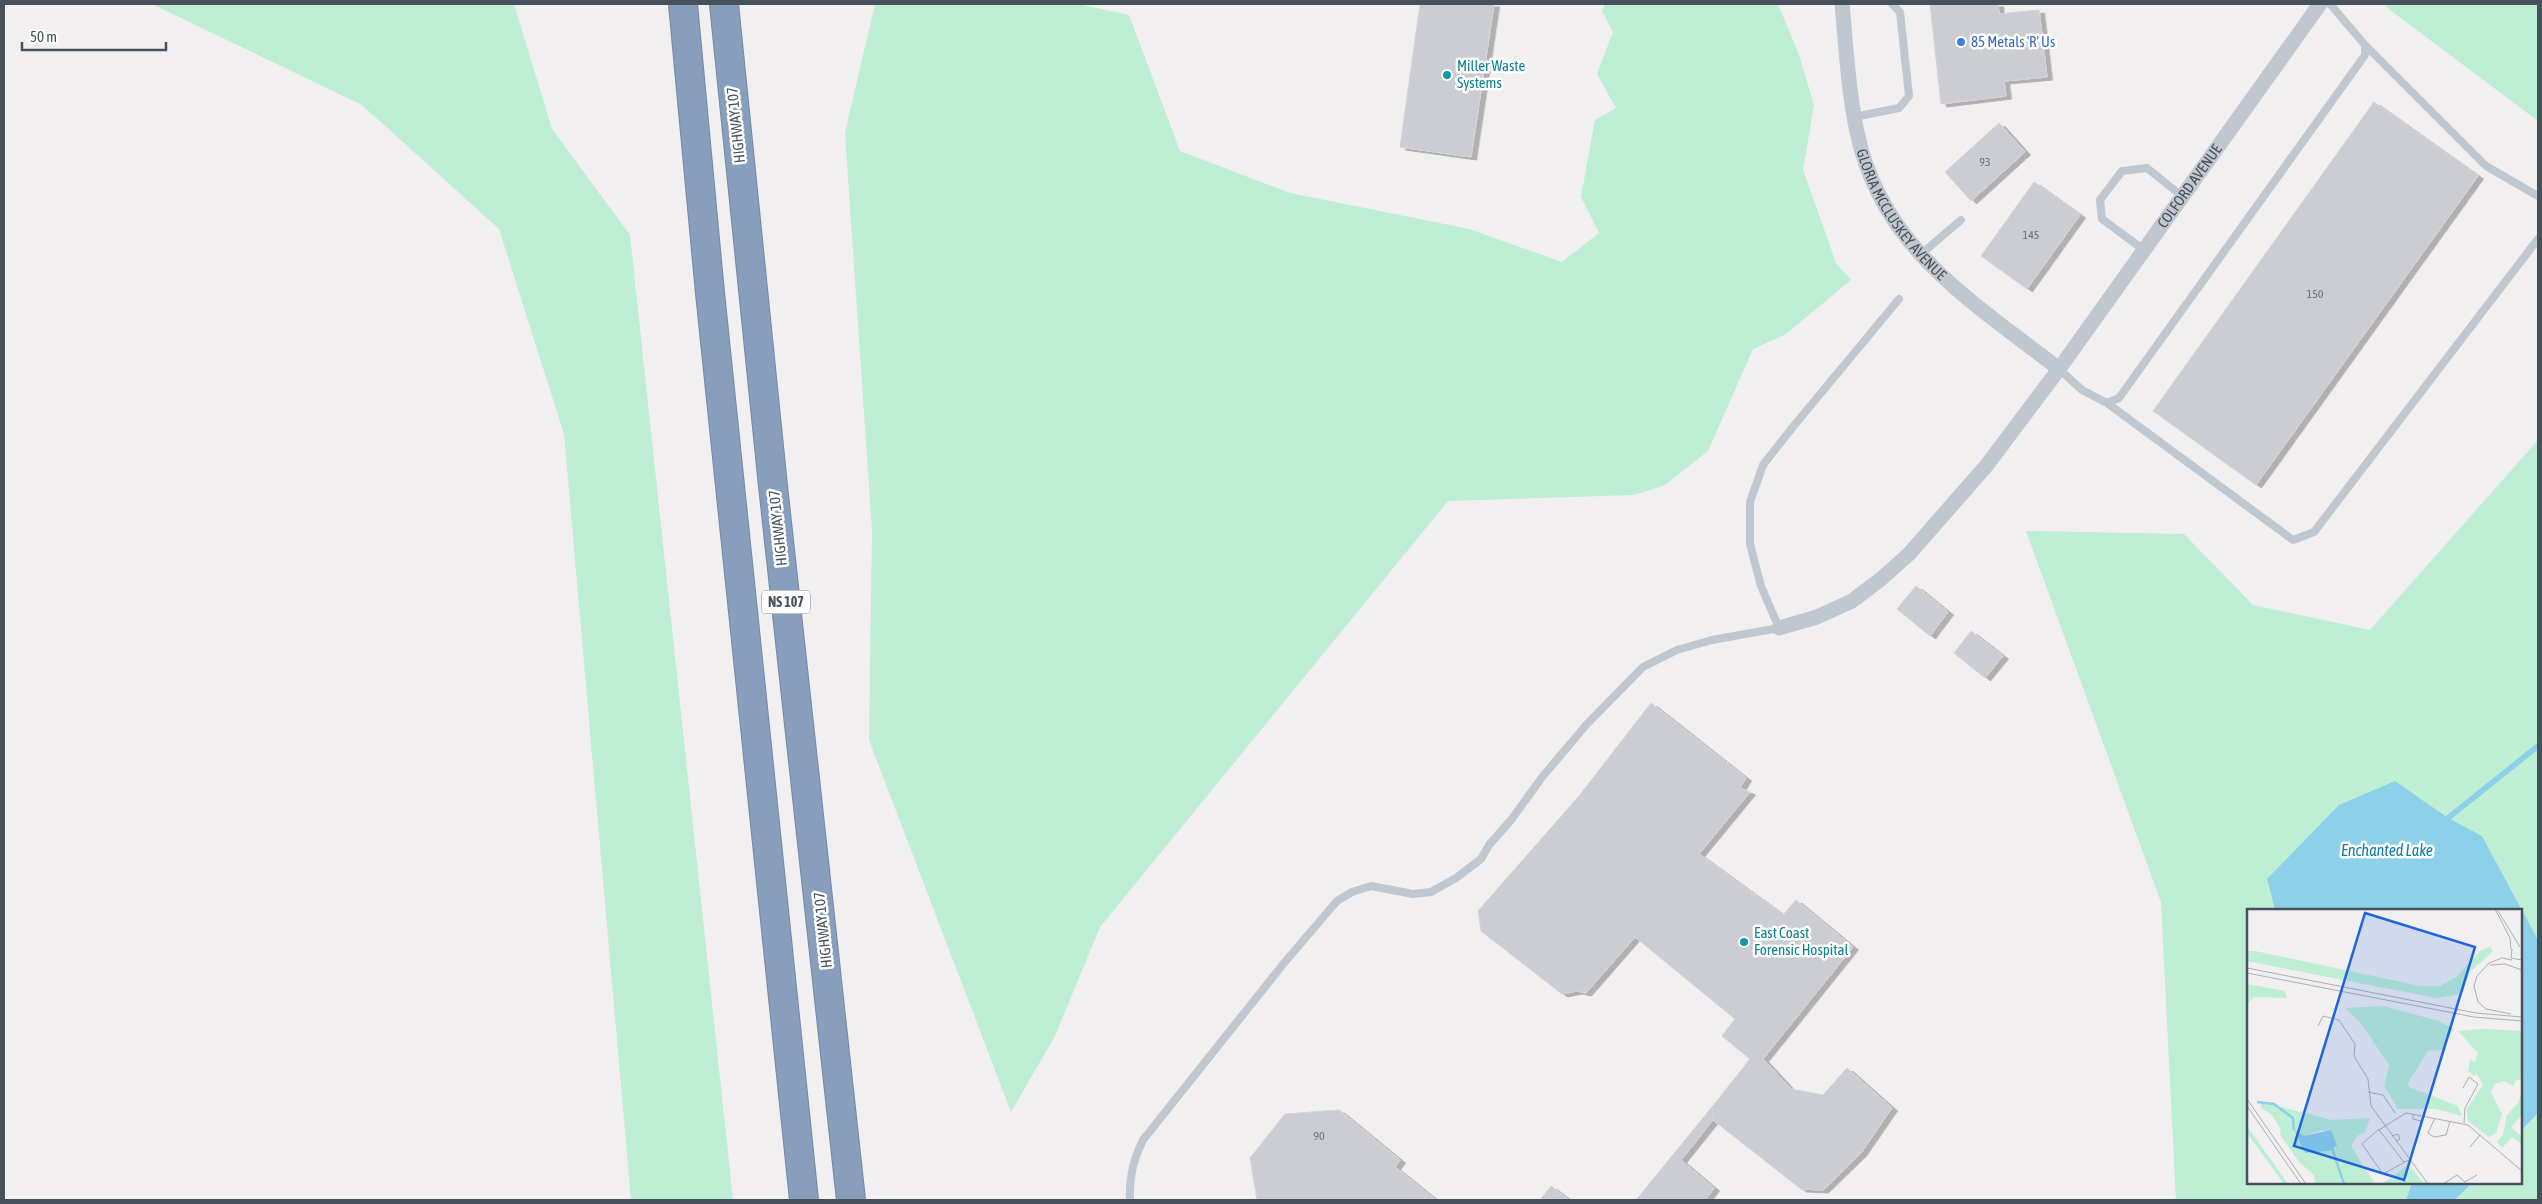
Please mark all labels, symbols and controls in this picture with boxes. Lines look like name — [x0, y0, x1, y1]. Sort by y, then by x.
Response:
scale bar — [22, 20, 166, 52]
text: 50 m — [30, 28, 57, 45]
place label: 85 Metals 'R' Us — [1971, 33, 2055, 50]
marker: 85 Metals 'R' Us — [1955, 36, 1967, 48]
place label: Miller Waste Systems — [1457, 57, 1525, 91]
marker: Miller Waste Systems — [1441, 69, 1453, 81]
street label: HIGHWAY 107 — [723, 86, 748, 164]
street label: COLFORD AVENUE — [2154, 140, 2225, 231]
street label: GLORIA MCCLUSKEY AVENUE — [1853, 147, 1950, 284]
house number: 93 — [1979, 155, 1991, 169]
house number: 145 — [2023, 228, 2039, 242]
house number: 150 — [2307, 287, 2324, 301]
street label: HIGHWAY 107 — [765, 489, 790, 567]
road number: NS 107 — [762, 590, 810, 614]
water label: Enchanted Lake — [2341, 841, 2433, 859]
street label: HIGHWAY 107 — [810, 891, 835, 969]
inset map — [2247, 909, 2522, 1184]
place label: East Coast Forensic Hospital — [1754, 924, 1849, 958]
marker: East Coast Forensic Hospital — [1738, 936, 1750, 948]
house number: 90 — [1313, 1129, 1325, 1143]

